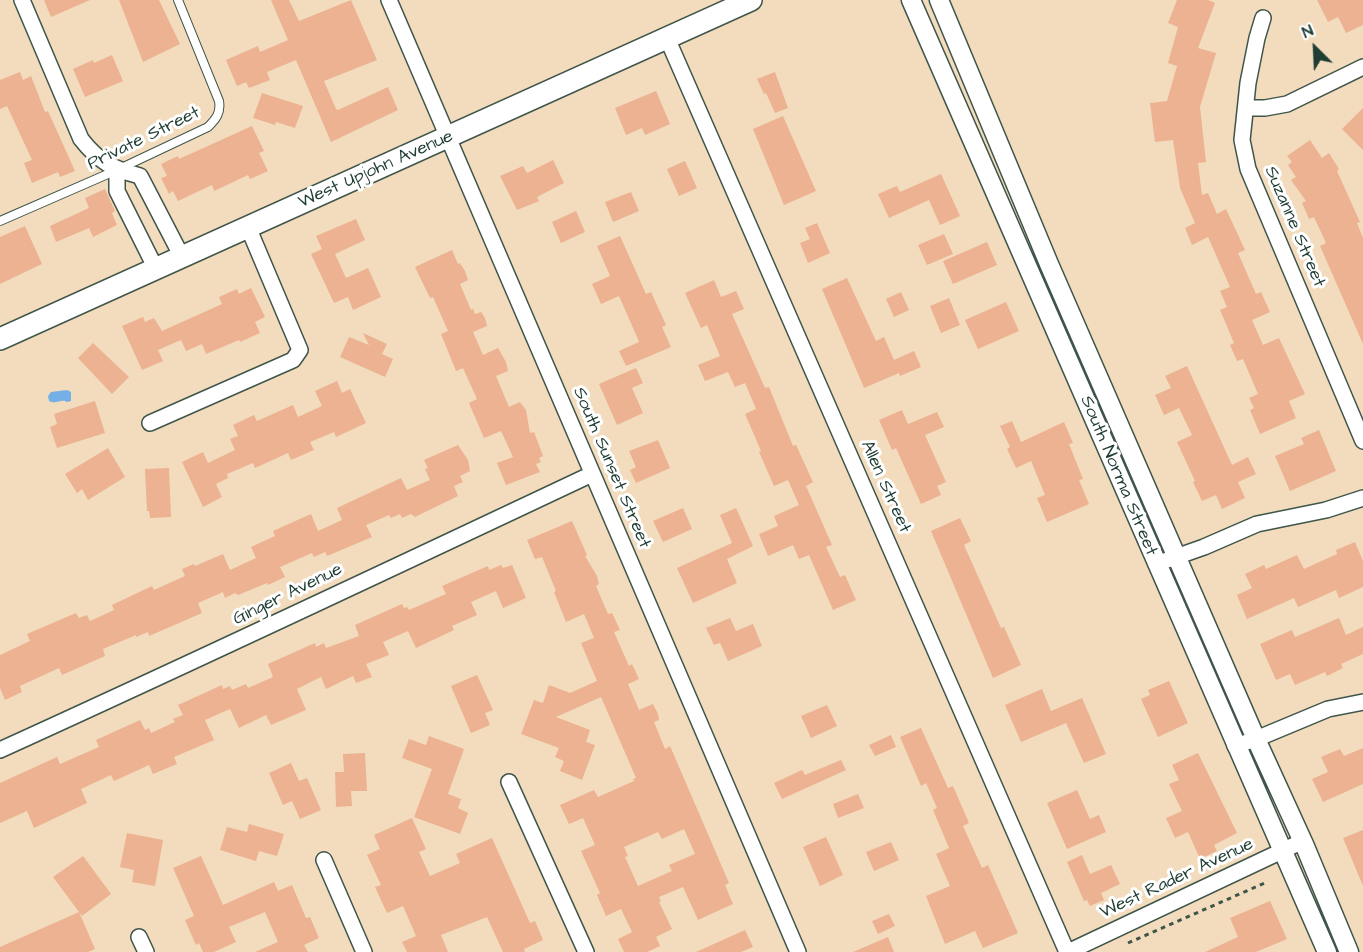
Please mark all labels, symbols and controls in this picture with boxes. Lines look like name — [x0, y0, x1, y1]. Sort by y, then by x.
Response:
north arrow — [1285, 18, 1345, 78]
text: N — [1299, 19, 1317, 44]
street label: Private Street — [84, 102, 204, 176]
street label: West Upjohn Avenue — [295, 126, 457, 214]
street label: Suzanne Street — [1259, 163, 1329, 291]
street label: South Sunset Street — [567, 384, 655, 552]
street label: South Norma Street — [1075, 393, 1161, 559]
street label: Allen Street — [855, 438, 915, 536]
street label: Ginger Avenue — [230, 559, 346, 631]
street label: West Rader Avenue — [1097, 834, 1257, 924]

